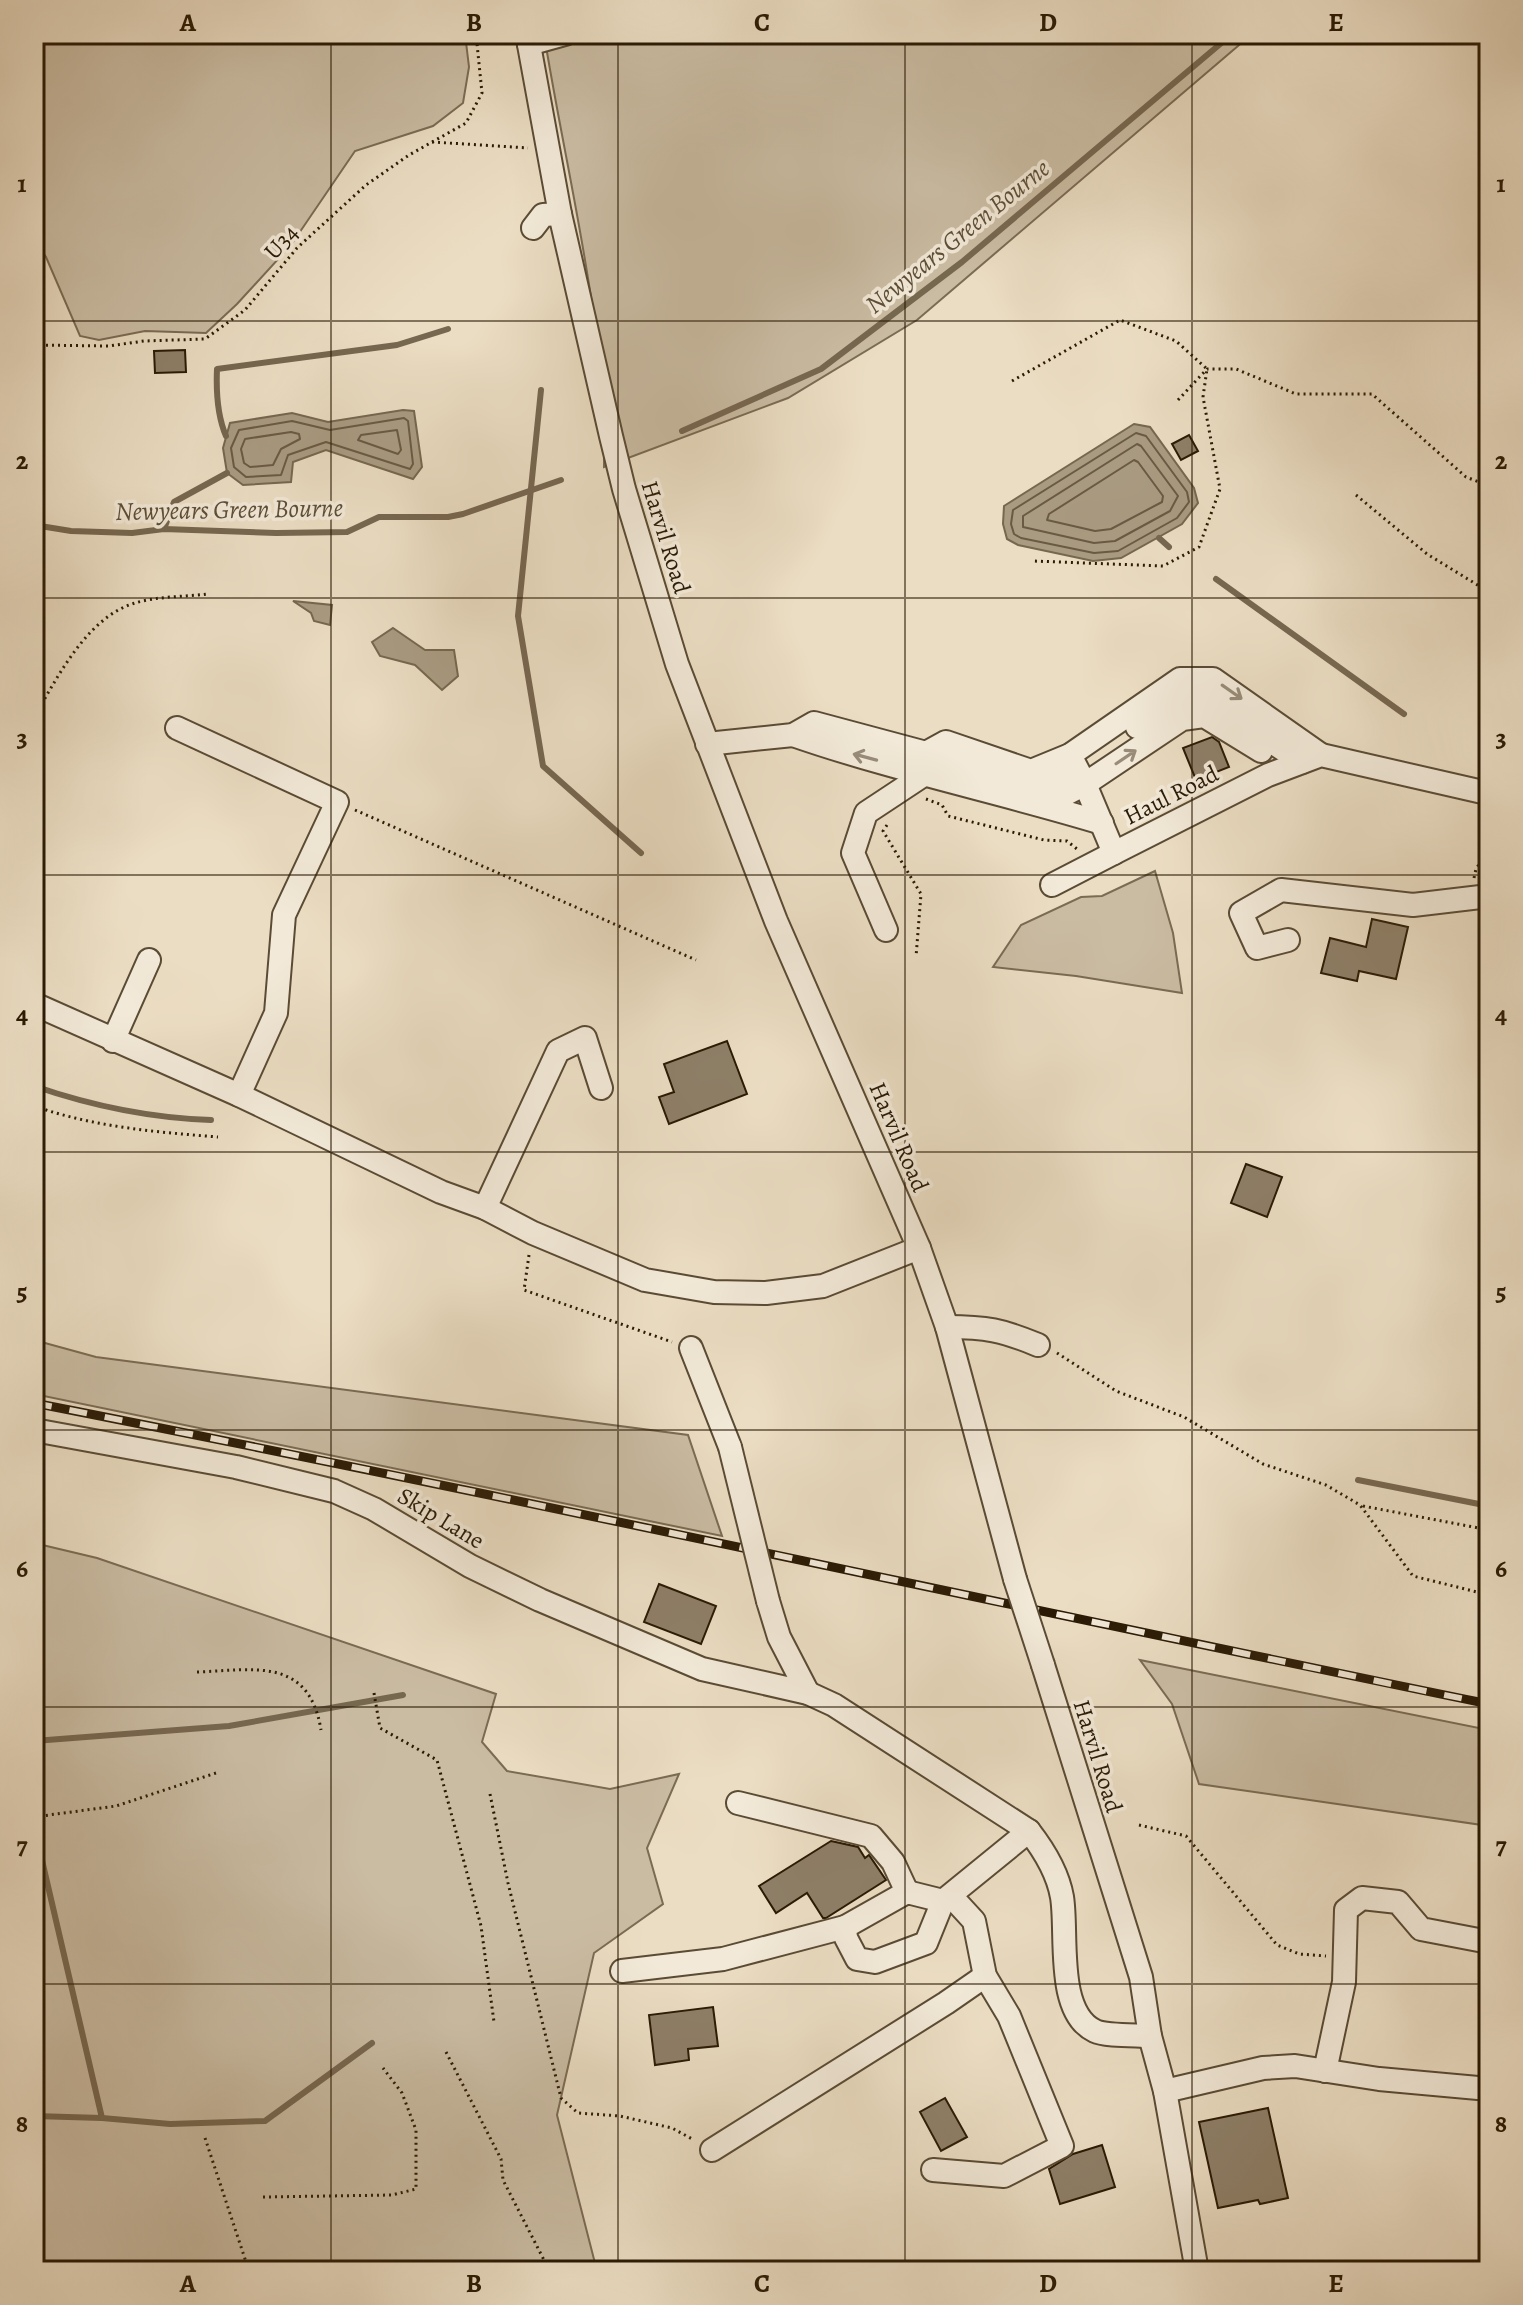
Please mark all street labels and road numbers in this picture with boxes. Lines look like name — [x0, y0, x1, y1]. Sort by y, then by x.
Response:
street label: U34 — [257, 217, 305, 267]
street label: Harvil Road — [634, 477, 698, 597]
street label: Haul Road — [1118, 757, 1224, 832]
street label: Harvil Road — [862, 1077, 937, 1197]
street label: Skip Lane — [392, 1480, 490, 1556]
street label: Harvil Road — [1066, 1696, 1130, 1816]

